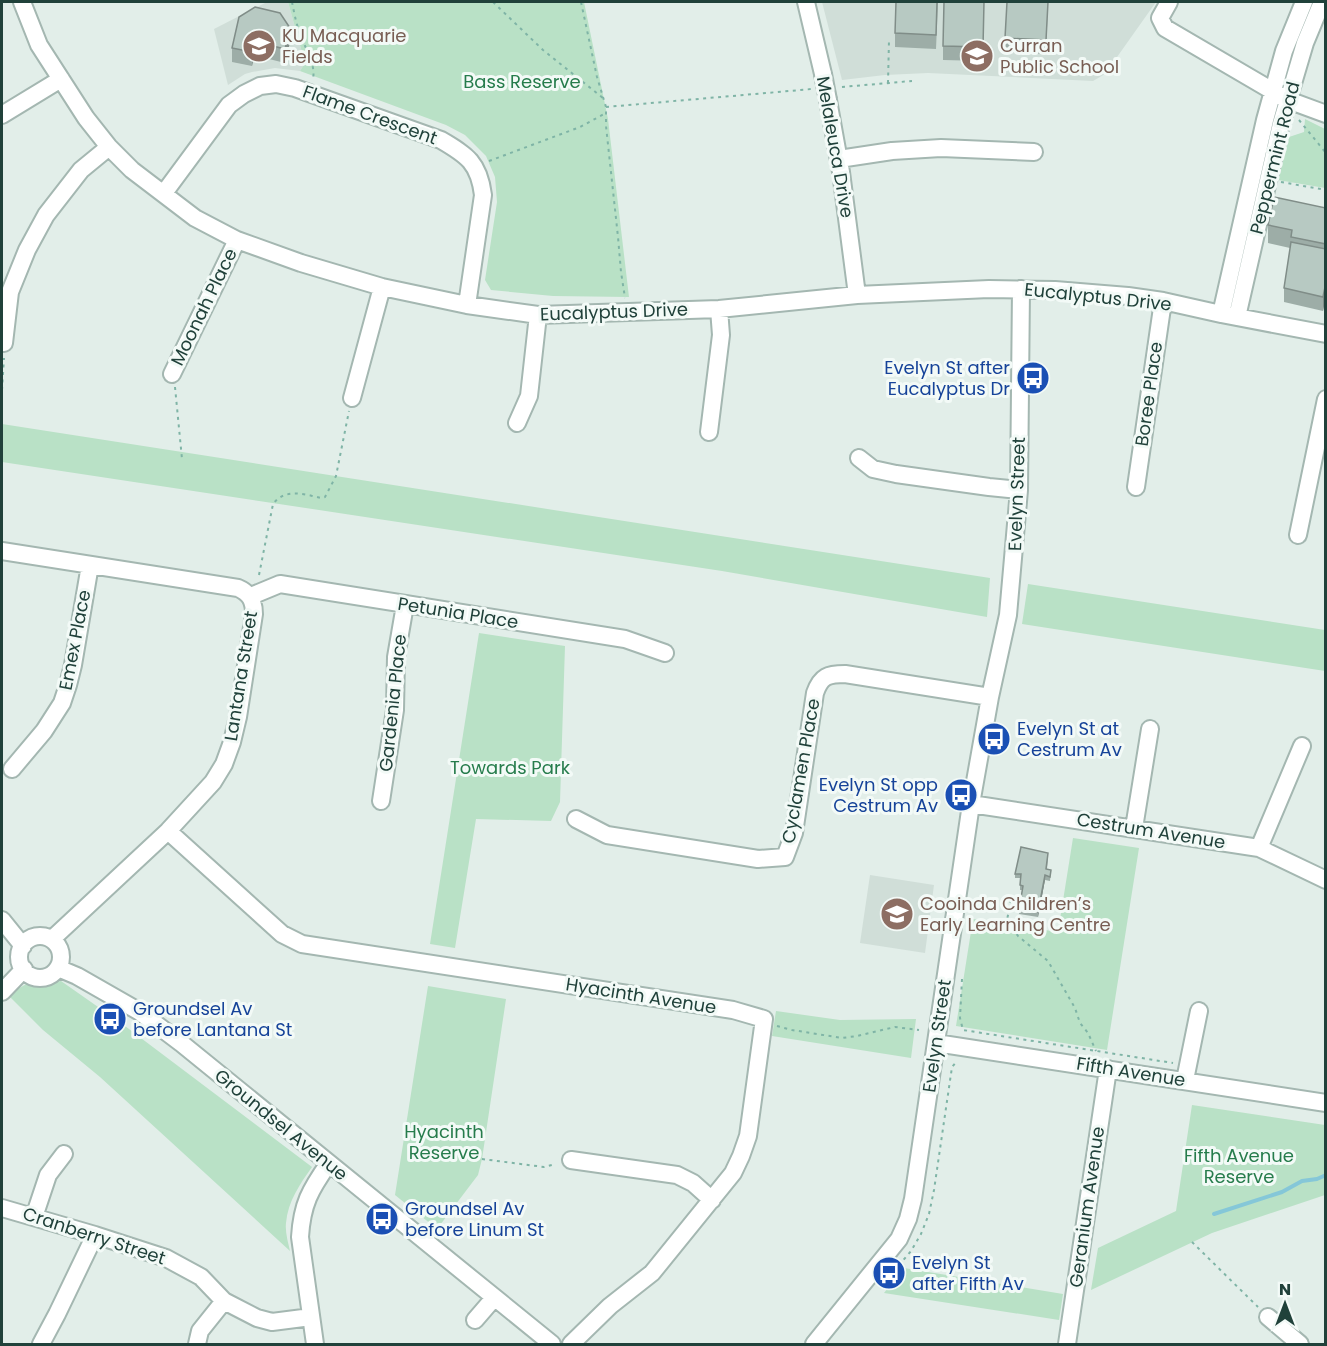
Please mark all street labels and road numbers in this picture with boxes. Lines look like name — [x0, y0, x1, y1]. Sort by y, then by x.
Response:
street label: Melaleuca Drive — [811, 74, 860, 220]
street label: Flame Crescent — [299, 79, 441, 150]
street label: Peppermint Road — [1243, 79, 1306, 237]
street label: Moonah Place — [164, 244, 243, 370]
street label: Eucalyptus Drive — [1023, 276, 1173, 317]
street label: Eucalyptus Drive — [540, 296, 688, 327]
street label: Boree Place — [1129, 340, 1168, 448]
street label: Evelyn Street — [1002, 437, 1031, 551]
street label: Emex Place — [53, 588, 96, 692]
street label: Petunia Place — [396, 591, 520, 634]
street label: Lantana Street — [218, 609, 263, 743]
street label: Gardenia Place — [373, 633, 412, 773]
street label: Cyclamen Place — [775, 697, 826, 845]
street label: Cestrum Avenue — [1075, 806, 1227, 855]
street label: Hyacinth Avenue — [564, 971, 718, 1020]
street label: Evelyn Street — [916, 978, 957, 1094]
street label: Fifth Avenue — [1075, 1051, 1187, 1092]
street label: Groundsel Avenue — [209, 1063, 353, 1186]
street label: Geranium Avenue — [1063, 1125, 1110, 1289]
street label: Cranberry Street — [20, 1201, 169, 1270]

